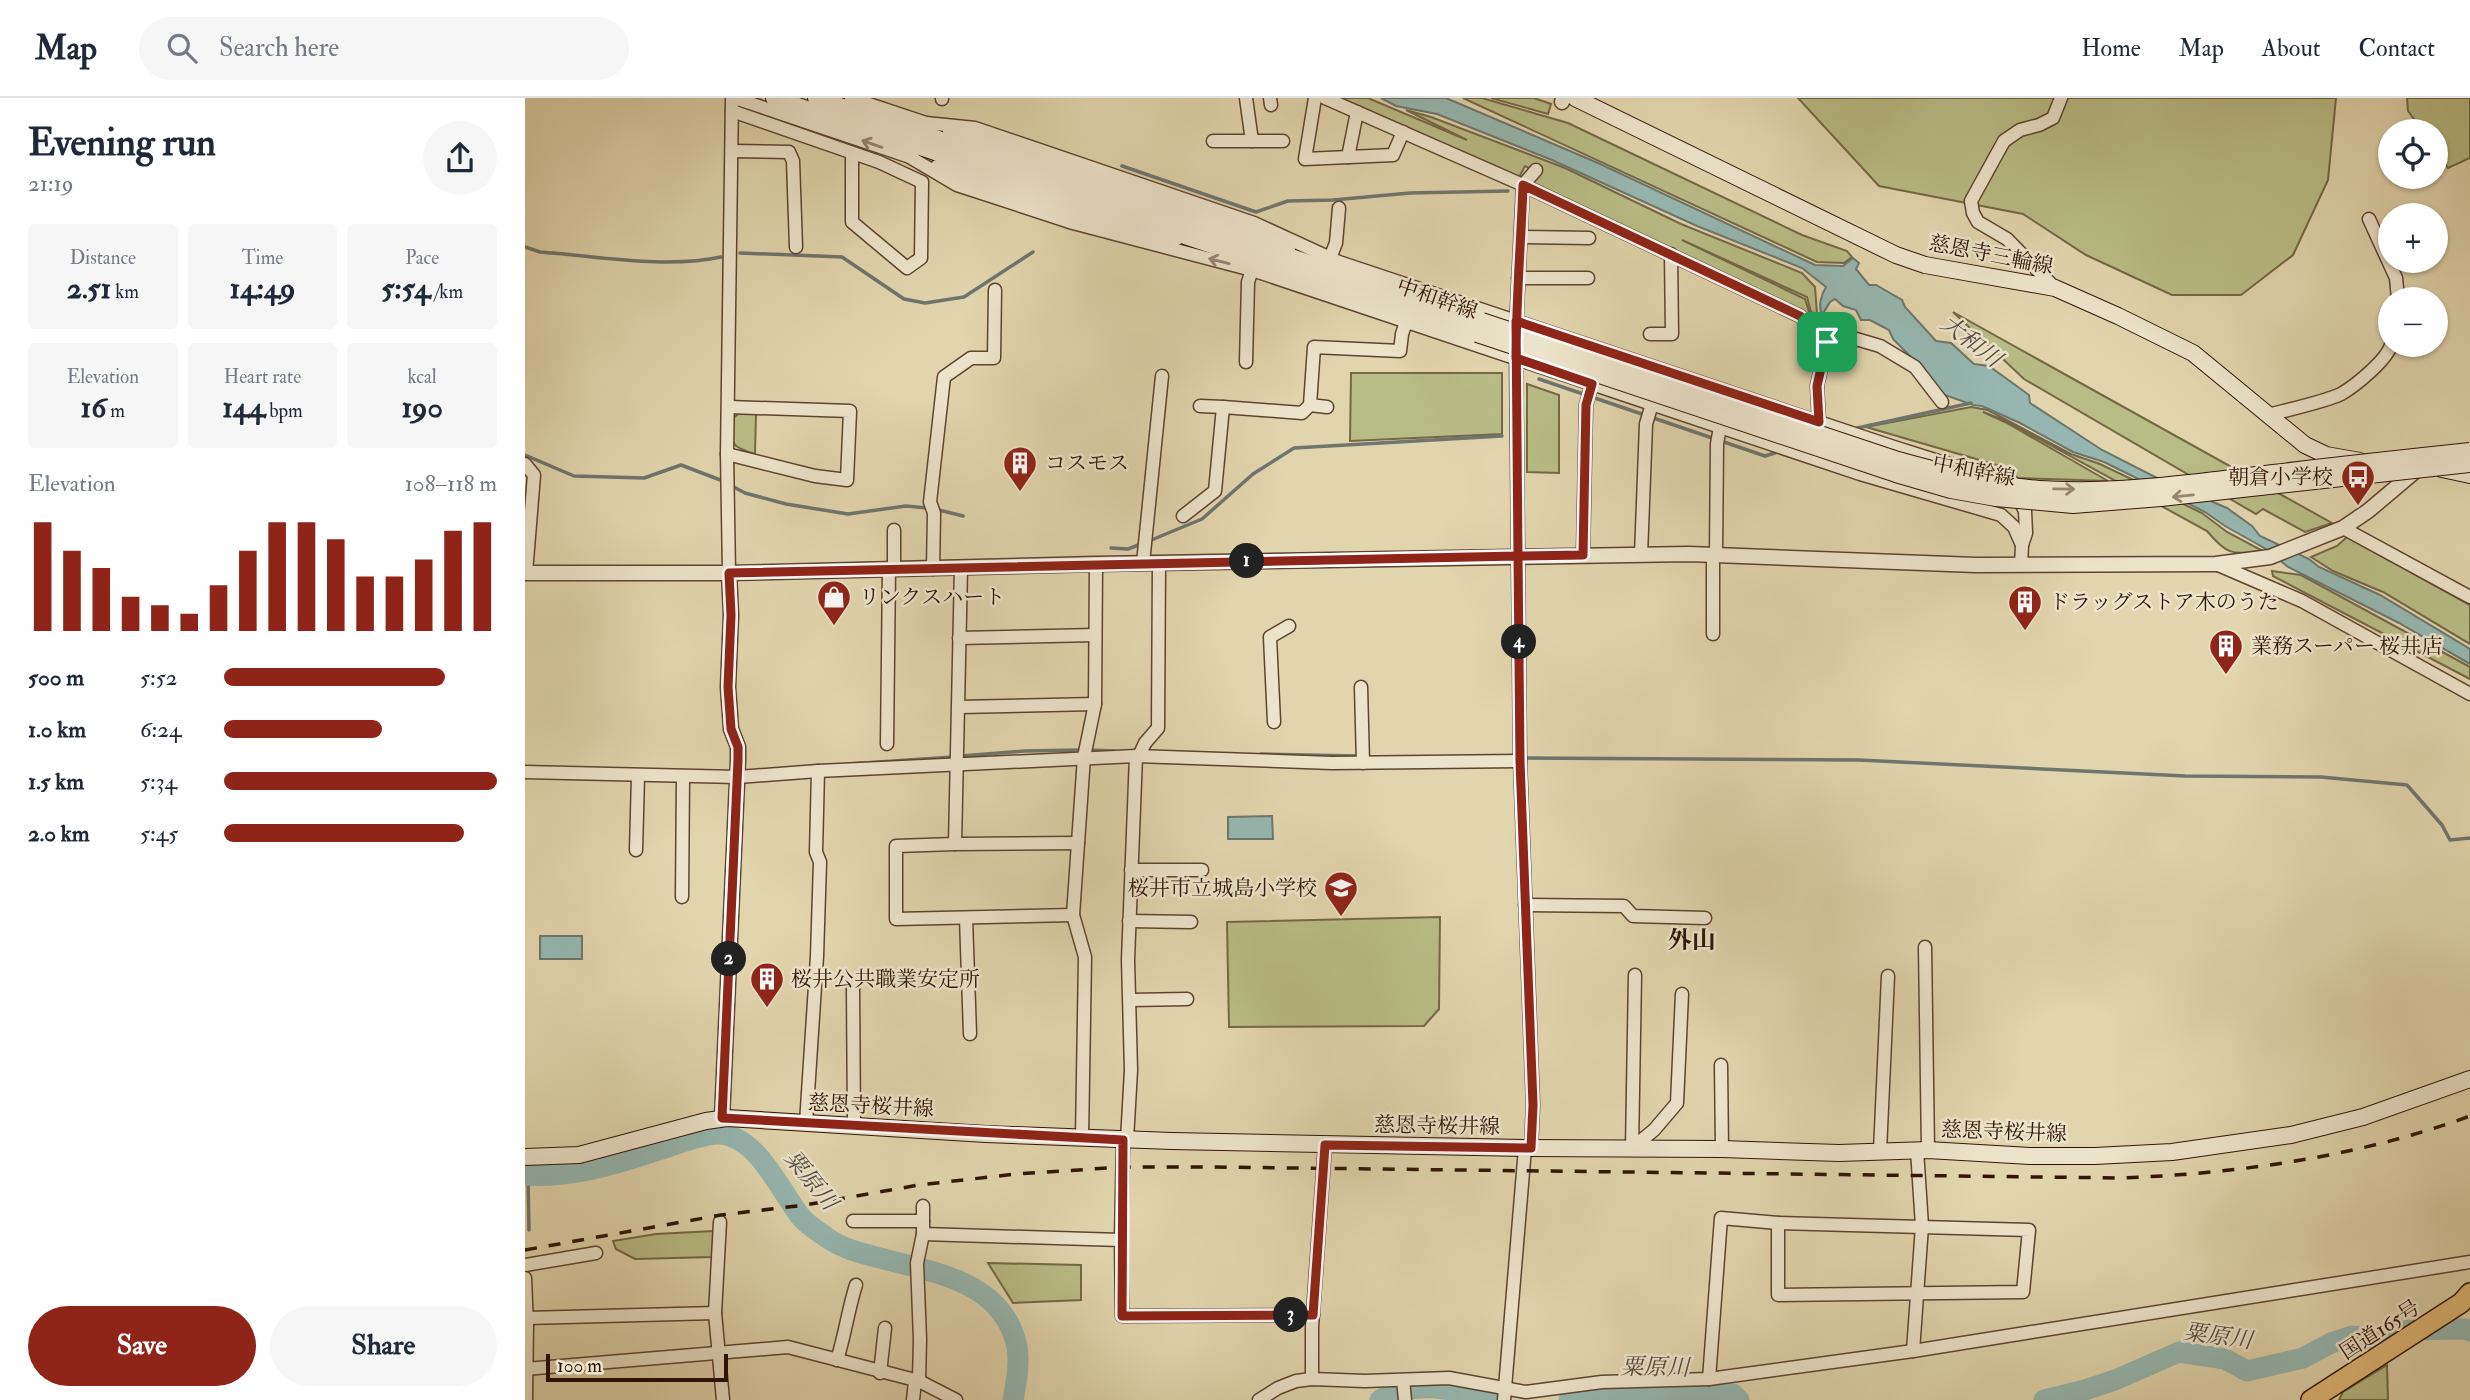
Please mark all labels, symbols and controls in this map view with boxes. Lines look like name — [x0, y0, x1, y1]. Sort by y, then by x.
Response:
search box — [139, 17, 629, 80]
text: Map — [35, 28, 97, 69]
icon: search — [163, 29, 201, 67]
text: Search here — [219, 32, 339, 64]
text: Home — [2081, 33, 2141, 64]
text: Map — [2179, 33, 2224, 64]
text: About — [2262, 33, 2321, 64]
text: Contact — [2359, 33, 2435, 64]
text: Evening run — [28, 119, 216, 167]
map controls — [2378, 119, 2448, 357]
button: locate — [2378, 119, 2448, 189]
button: share — [423, 121, 497, 195]
one-way arrow — [861, 137, 883, 149]
text: 21:19 — [28, 169, 73, 198]
button: + — [2378, 203, 2448, 273]
street label: 慈恩寺三輪線 — [1927, 230, 2055, 280]
text: Distance — [70, 246, 136, 270]
text: Time — [242, 246, 283, 270]
text: Pace — [405, 246, 439, 270]
one-way arrow — [1208, 254, 1230, 267]
text: 2.51 — [67, 270, 111, 307]
text: 14:49 — [230, 270, 295, 307]
text: 5:54 — [381, 270, 430, 307]
street label: 中和幹線 — [1393, 273, 1481, 325]
text: km — [111, 280, 139, 304]
text: /km — [430, 280, 463, 304]
button: − — [2378, 287, 2448, 357]
water label: 大和川 — [1935, 309, 2010, 375]
pin — [1797, 312, 1857, 372]
icon: arrive — [1808, 323, 1846, 361]
text: Elevation — [67, 365, 139, 389]
text: Heart rate — [224, 365, 301, 389]
text: kcal — [408, 365, 437, 389]
text: 16 — [81, 389, 106, 426]
text: 144 — [222, 389, 265, 426]
text: 190 — [401, 389, 443, 426]
text: m — [106, 399, 125, 423]
text: bpm — [265, 399, 303, 423]
building icon: コスモス — [1001, 444, 1039, 493]
place label: コスモス — [1045, 450, 1129, 477]
street label: 中和幹線 — [1930, 450, 2018, 492]
bus stop icon: 朝倉小学校 — [2339, 458, 2377, 507]
place label: 朝倉小学校 — [2228, 464, 2333, 491]
text: Elevation — [28, 469, 116, 498]
text: 108–118 m — [405, 469, 497, 498]
one-way arrow — [2052, 483, 2075, 496]
one-way arrow — [2172, 490, 2195, 503]
pin: 1 — [1229, 544, 1265, 578]
text: 1 — [1243, 548, 1250, 572]
shop icon: リンクスハート — [815, 578, 853, 627]
building icon: ドラッグストア木のうた — [2006, 583, 2044, 632]
place label: リンクスハート — [859, 584, 1005, 611]
place label: ドラッグストア木のうた — [2049, 589, 2279, 616]
pin: 4 — [1501, 624, 1537, 660]
building icon: 業務スーパー 桜井店 — [2207, 627, 2245, 676]
text: 4 — [1513, 629, 1524, 653]
place label: 業務スーパー 桜井店 — [2251, 633, 2442, 660]
text: 500 m — [28, 663, 84, 692]
text: 5:52 — [140, 663, 177, 692]
text: 1.0 km — [28, 715, 86, 744]
text: 6:24 — [140, 715, 181, 744]
text: 1.5 km — [28, 767, 84, 796]
text: 5:34 — [140, 767, 177, 796]
text: 2.0 km — [28, 819, 90, 848]
text: 5:45 — [140, 819, 178, 848]
school or university icon: 桜井市立城島小学校 — [1322, 869, 1360, 918]
place label: 桜井市立城島小学校 — [1128, 875, 1317, 902]
district label: 外山 — [1668, 925, 1716, 956]
pin: 2 — [711, 942, 747, 976]
text: 2 — [724, 946, 733, 970]
building icon: 桜井公共職業安定所 — [748, 960, 786, 1009]
place label: 桜井公共職業安定所 — [791, 966, 980, 993]
street label: 慈恩寺桜井線 — [807, 1089, 935, 1123]
street label: 慈恩寺桜井線 — [1374, 1111, 1500, 1141]
street label: 慈恩寺桜井線 — [1941, 1116, 2067, 1148]
water label: 粟原川 — [778, 1144, 846, 1218]
street label: 国道165号 — [2335, 1294, 2425, 1366]
pin: 3 — [1273, 1298, 1309, 1332]
text: 3 — [1287, 1302, 1294, 1326]
button: Save — [28, 1306, 256, 1386]
button: Share — [270, 1306, 497, 1386]
water label: 粟原川 — [2182, 1317, 2257, 1356]
scale bar — [546, 1351, 728, 1383]
water label: 粟原川 — [1620, 1352, 1693, 1382]
text: 100 m — [557, 1354, 602, 1378]

